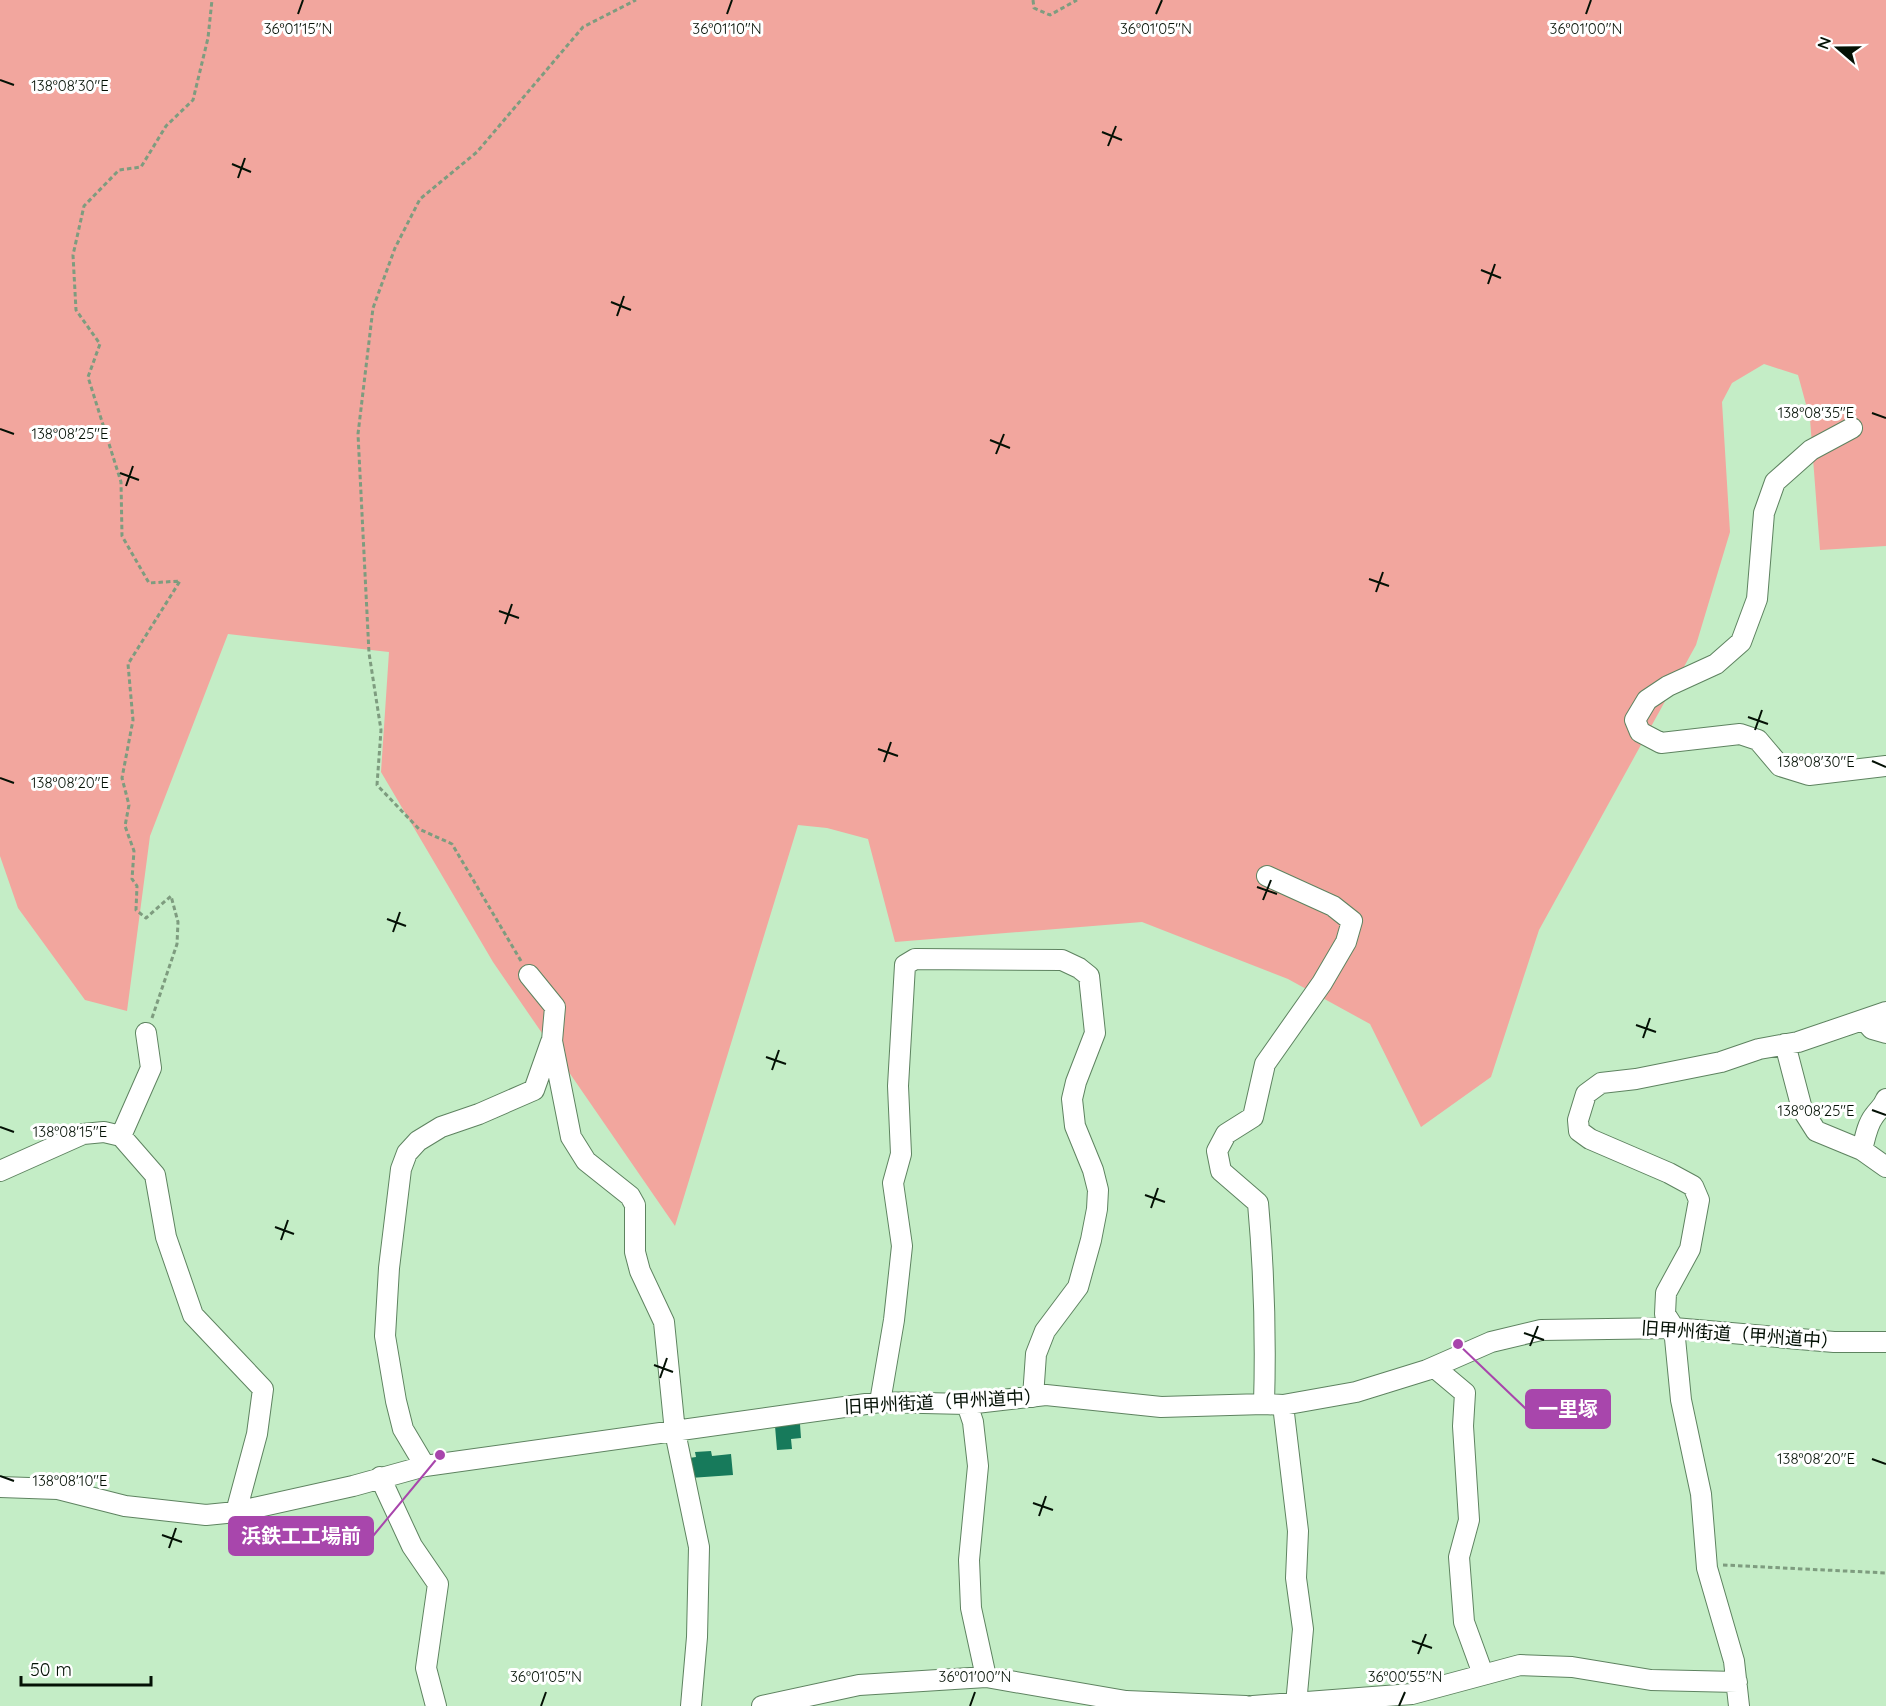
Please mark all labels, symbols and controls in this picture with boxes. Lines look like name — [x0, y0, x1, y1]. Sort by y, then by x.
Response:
north arrow — [1808, 18, 1868, 78]
text: 36°01'15"N — [264, 19, 332, 38]
text: 36°01'10"N — [692, 19, 762, 38]
text: 36°01'05"N — [1120, 19, 1192, 38]
text: 36°01'00"N — [1550, 19, 1622, 38]
text: N — [1812, 34, 1835, 52]
text: 138°08'30"E — [31, 76, 109, 95]
text: 138°08'35"E — [1778, 403, 1854, 422]
text: 138°08'25"E — [31, 424, 109, 443]
text: 138°08'30"E — [1777, 752, 1855, 771]
text: 138°08'20"E — [31, 773, 109, 792]
text: 138°08'25"E — [1777, 1101, 1855, 1120]
text: 138°08'15"E — [33, 1122, 107, 1141]
street label: 旧甲州街道（甲州道中） — [1640, 1316, 1840, 1353]
street label: 旧甲州街道（甲州道中） — [844, 1385, 1042, 1418]
callout: 一里塚 — [1526, 1390, 1610, 1428]
text: 一里塚 — [1538, 1396, 1598, 1421]
text: 138°08'20"E — [1777, 1449, 1855, 1468]
text: 138°08'10"E — [32, 1471, 108, 1490]
callout: 浜鉄工工場前 — [229, 1517, 373, 1555]
text: 浜鉄工工場前 — [241, 1523, 361, 1548]
scale bar — [21, 1649, 152, 1687]
text: 50 m — [30, 1658, 72, 1681]
text: 36°01'05"N — [510, 1667, 582, 1686]
text: 36°01'00"N — [939, 1667, 1011, 1686]
text: 36°00'55"N — [1368, 1667, 1442, 1686]

